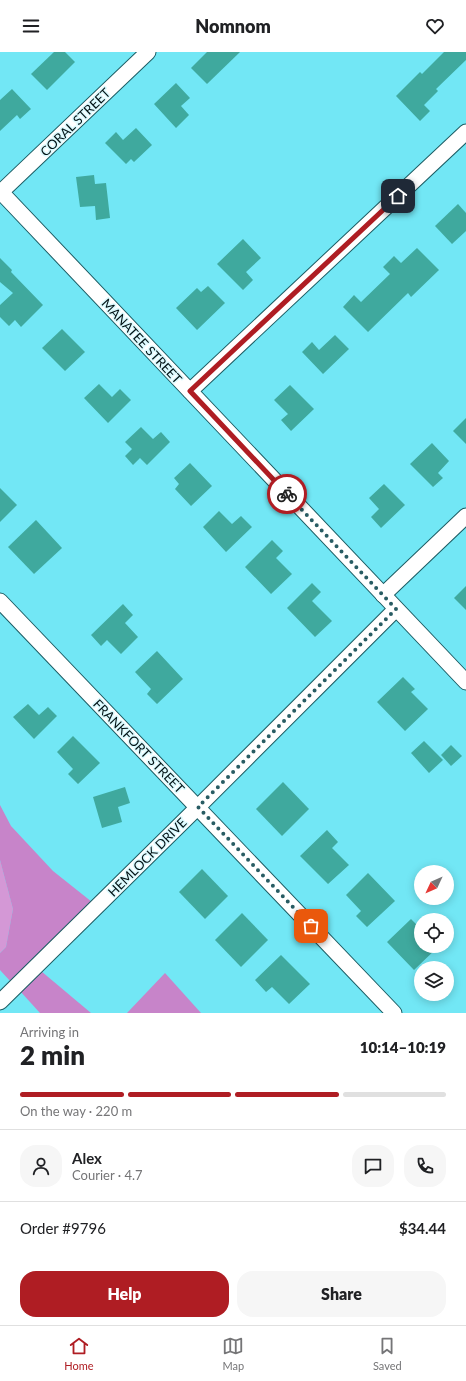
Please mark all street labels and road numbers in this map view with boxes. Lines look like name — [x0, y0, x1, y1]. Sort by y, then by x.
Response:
street label: CORAL STREET — [37, 84, 114, 159]
street label: MANATEE STREET — [99, 295, 186, 387]
street label: FRANKFORT STREET — [90, 696, 188, 797]
street label: HEMLOCK DRIVE — [104, 814, 190, 900]

